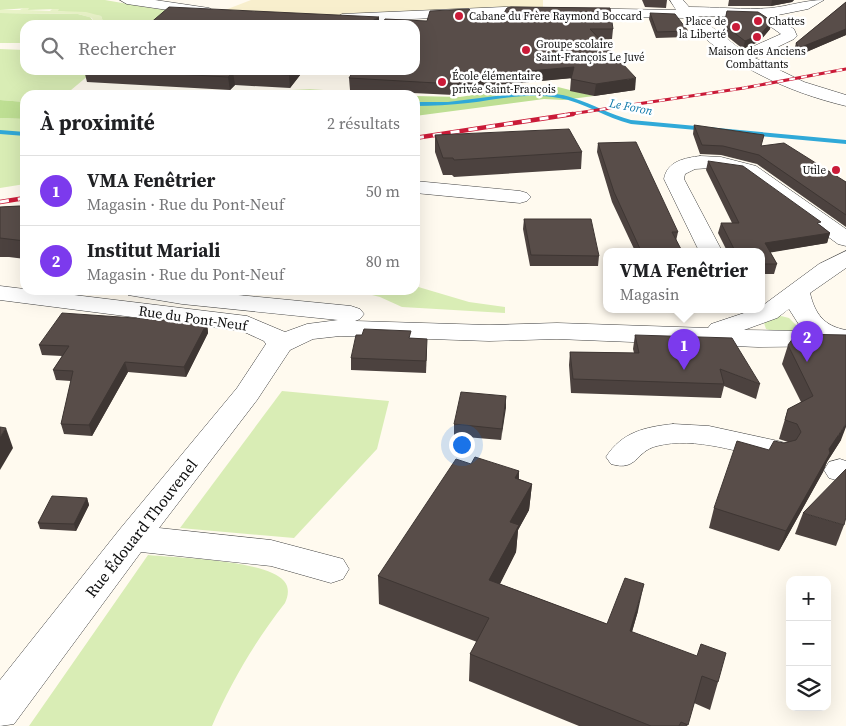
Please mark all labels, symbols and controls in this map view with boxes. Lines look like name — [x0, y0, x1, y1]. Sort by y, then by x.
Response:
place label: Cabane du Frère Raymond Boccard — [469, 9, 643, 24]
marker: Cabane du Frère Raymond Boccard — [453, 10, 465, 22]
place label: Place de la Liberté — [679, 14, 726, 42]
place label: Chattes — [768, 14, 805, 29]
marker: Chattes — [752, 15, 764, 27]
search box — [20, 20, 420, 75]
marker: Place de la Liberté — [730, 21, 742, 33]
marker: Maison des Anciens Combattants — [751, 31, 763, 43]
icon: search — [38, 34, 66, 62]
text: Rechercher — [78, 35, 176, 61]
place label: Groupe scolaire Saint-François Le Juvé — [536, 37, 645, 65]
marker: Groupe scolaire Saint-François Le Juvé — [520, 44, 532, 56]
place label: Maison des Anciens Combattants — [708, 44, 806, 72]
place label: École élémentaire privée Saint-François — [452, 69, 556, 97]
marker: École élémentaire privée Saint-François — [436, 76, 448, 88]
water label: Le Foron — [607, 95, 654, 119]
text: À proximité — [40, 108, 155, 137]
text: 2 résultats — [327, 112, 400, 134]
place label: Utile — [802, 163, 826, 178]
marker: Utile — [830, 164, 842, 176]
text: VMA Fenêtrier — [87, 167, 215, 193]
text: 1 — [52, 180, 60, 202]
text: 50 m — [366, 180, 400, 202]
text: Magasin · Rue du Pont-Neuf — [87, 193, 284, 215]
text: Institut Mariali — [87, 237, 220, 263]
popup — [603, 248, 765, 313]
text: 2 — [52, 250, 60, 272]
text: 80 m — [366, 250, 400, 272]
text: VMA Fenêtrier — [620, 257, 748, 283]
text: Magasin · Rue du Pont-Neuf — [87, 263, 284, 285]
text: Magasin — [620, 283, 679, 305]
street label: Rue du Pont-Neuf — [137, 300, 250, 336]
pin: 2 — [791, 321, 823, 362]
pin: 1 — [668, 329, 700, 370]
your location — [449, 432, 475, 458]
street label: Rue Édouard Thouvenel — [80, 454, 202, 602]
map controls — [786, 576, 831, 711]
button: + — [786, 576, 831, 621]
button: − — [786, 621, 831, 666]
button: layers — [786, 666, 831, 711]

